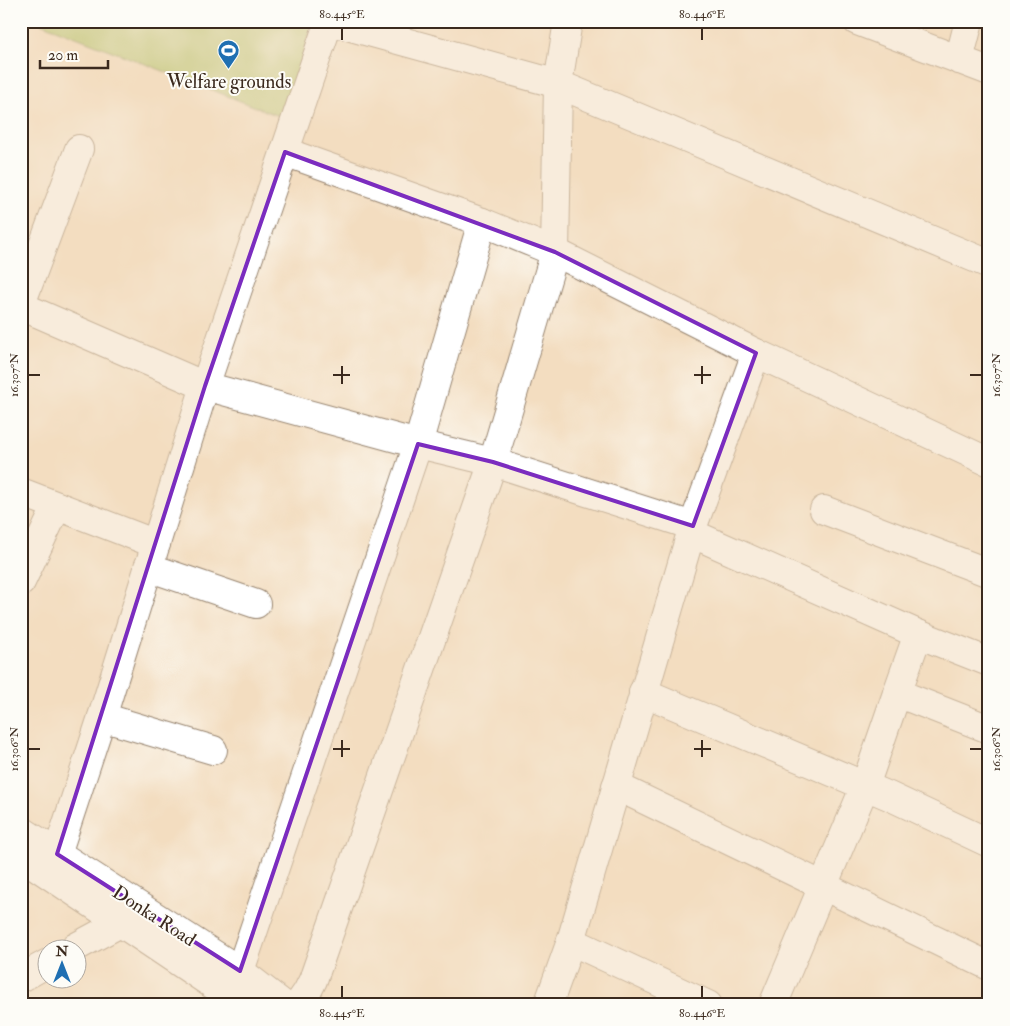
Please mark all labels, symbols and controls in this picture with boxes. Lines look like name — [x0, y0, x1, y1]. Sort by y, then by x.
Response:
text: 80.445°E — [319, 7, 365, 22]
text: 80.446°E — [679, 7, 725, 22]
scale bar — [40, 38, 108, 70]
sports icon: Welfare grounds — [217, 39, 241, 70]
text: 20 m — [48, 46, 78, 65]
place label: Welfare grounds — [166, 70, 291, 94]
text: 16.307°N — [7, 353, 22, 397]
text: 16.307°N — [989, 353, 1004, 397]
text: 16.306°N — [7, 727, 22, 771]
text: 16.306°N — [989, 727, 1004, 771]
street label: Donka Road — [108, 880, 201, 952]
north arrow — [38, 938, 88, 988]
text: N — [55, 943, 69, 960]
text: 80.445°E — [319, 1006, 365, 1021]
text: 80.446°E — [679, 1006, 725, 1021]

